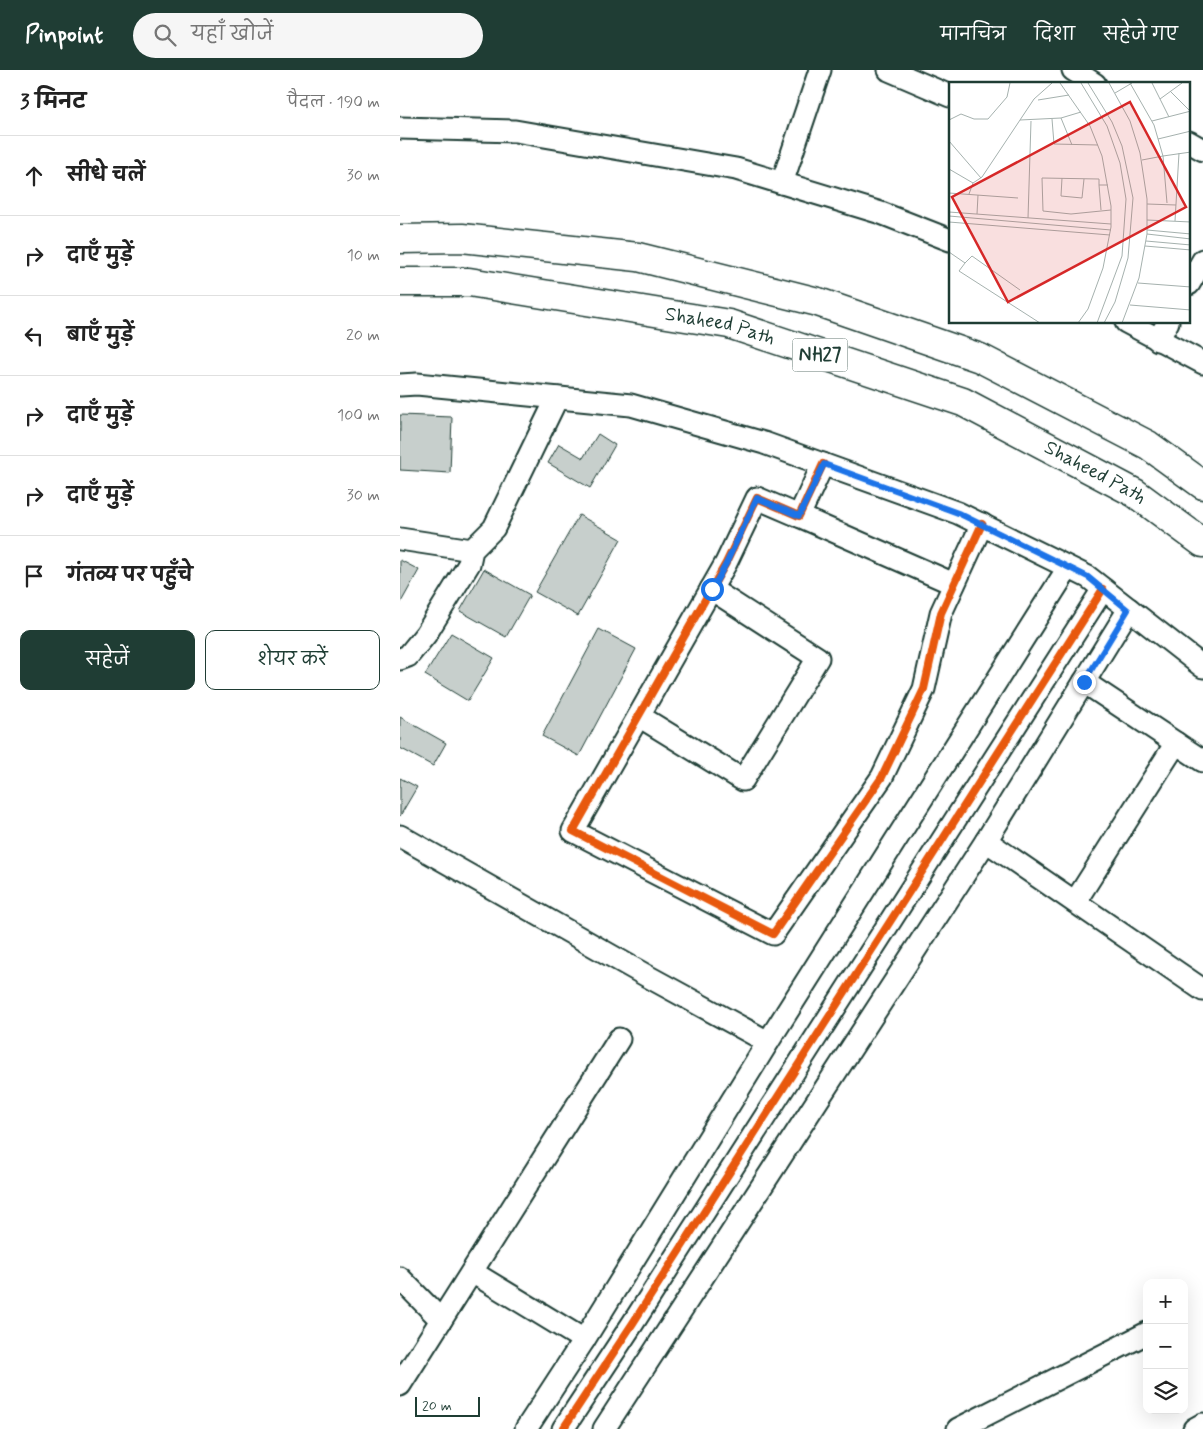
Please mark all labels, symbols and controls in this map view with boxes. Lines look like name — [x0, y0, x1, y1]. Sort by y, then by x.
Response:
search box — [133, 13, 483, 58]
text: Pinpoint — [25, 20, 103, 51]
icon: search — [151, 21, 179, 49]
text: यहाँ खोजें — [191, 22, 273, 47]
text: मानचित्र — [940, 23, 1006, 47]
text: दिशा — [1034, 23, 1075, 47]
text: सहेजे गए — [1103, 23, 1178, 47]
inset map — [949, 82, 1190, 324]
text: 3 मिनट — [20, 88, 86, 116]
text: पैदल · 190 m — [287, 92, 380, 113]
icon: ahead — [20, 162, 48, 190]
text: सीधे चलें — [67, 163, 145, 188]
text: 30 m — [347, 165, 380, 186]
icon: right — [20, 242, 48, 270]
text: दाएँ मुड़ें — [67, 243, 133, 268]
text: 10 m — [347, 245, 380, 266]
street label: Shaheed Path — [663, 300, 779, 352]
icon: left — [20, 322, 48, 350]
text: बाएँ मुड़ें — [67, 323, 134, 348]
text: 20 m — [346, 325, 380, 346]
road number: NH27 — [792, 338, 848, 372]
icon: right — [20, 402, 48, 430]
text: दाएँ मुड़ें — [67, 403, 133, 428]
text: 100 m — [337, 405, 380, 426]
street label: Shaheed Path — [1040, 434, 1152, 511]
icon: right — [20, 482, 48, 510]
text: दाएँ मुड़ें — [67, 483, 133, 508]
text: 30 m — [347, 485, 380, 506]
icon: arrive — [20, 562, 48, 590]
text: गंतव्य पर पहुँचे — [67, 563, 193, 588]
route start — [701, 578, 724, 601]
button: सहेजें — [20, 630, 195, 690]
button: शेयर करें — [205, 630, 380, 690]
route end — [1073, 671, 1096, 694]
map controls — [1143, 1279, 1188, 1414]
button: + — [1143, 1279, 1188, 1324]
button: − — [1143, 1324, 1188, 1369]
button: layers — [1143, 1369, 1188, 1414]
scale bar — [415, 1394, 480, 1417]
text: 20 m — [422, 1397, 452, 1415]

